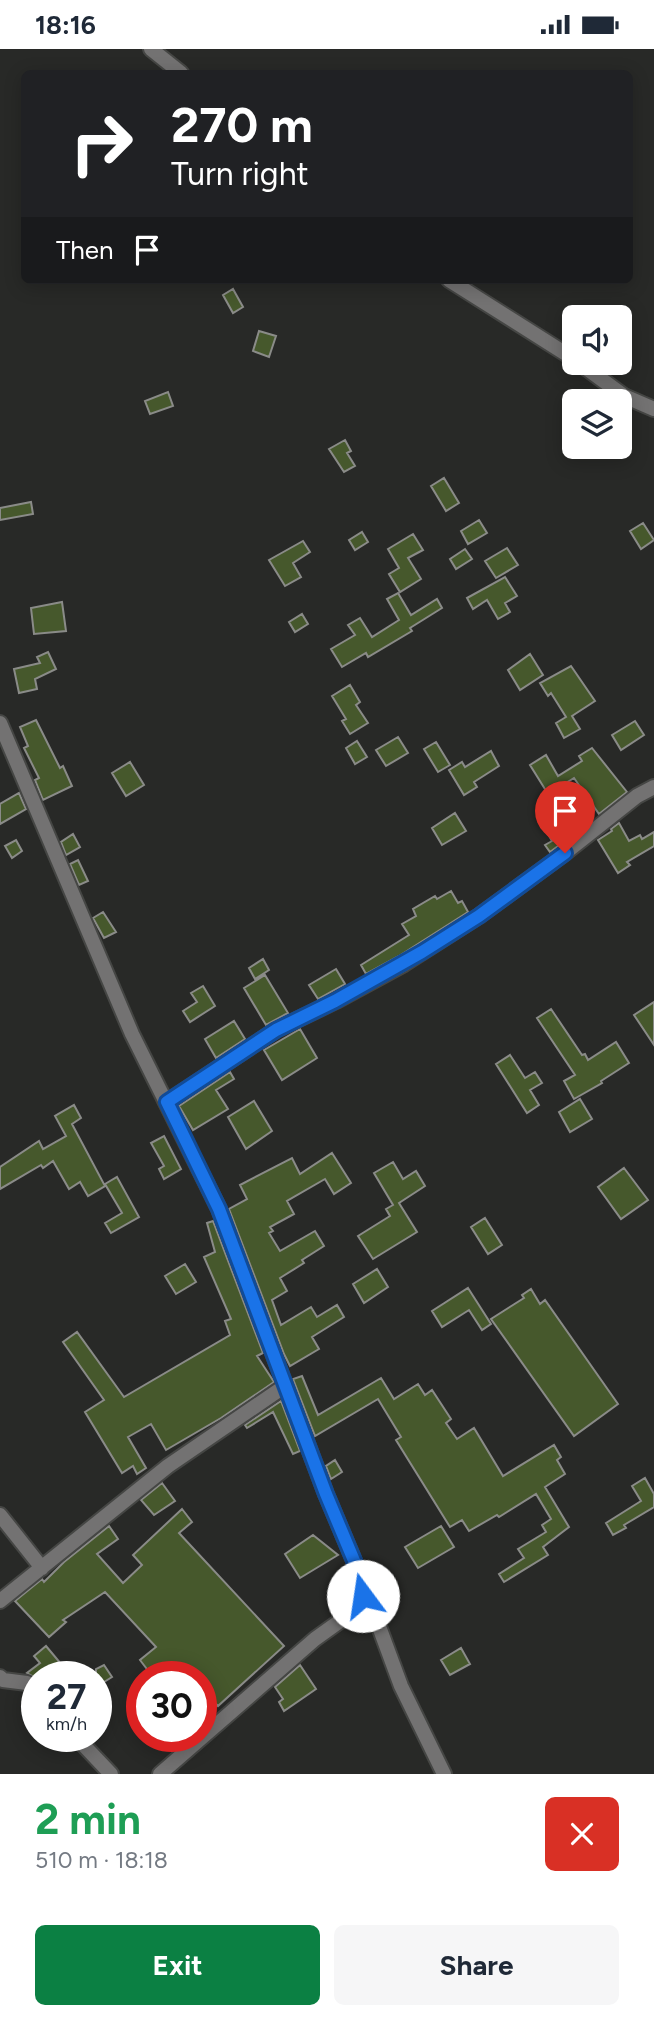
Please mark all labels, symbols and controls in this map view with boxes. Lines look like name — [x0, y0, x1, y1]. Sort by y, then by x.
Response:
text: 18:16 — [35, 9, 96, 41]
text: 270 m — [171, 95, 313, 154]
icon: right — [56, 98, 147, 189]
text: Turn right — [171, 155, 309, 193]
icon: arrive — [128, 231, 166, 269]
text: Then — [56, 234, 114, 266]
map controls — [562, 305, 632, 459]
button: sound — [562, 305, 632, 375]
button: layers — [562, 389, 632, 459]
pin — [535, 781, 595, 853]
icon: arrive — [546, 792, 584, 830]
position arrow — [326, 1559, 400, 1633]
speed limit sign: 30 — [126, 1661, 217, 1752]
text: 27 — [47, 1676, 86, 1718]
text: km/h — [46, 1713, 87, 1735]
text: 2 min — [35, 1794, 141, 1845]
button: close — [545, 1797, 619, 1871]
text: 510 m · 18:18 — [35, 1846, 168, 1874]
button: Exit — [35, 1925, 320, 2005]
button: Share — [334, 1925, 619, 2005]

